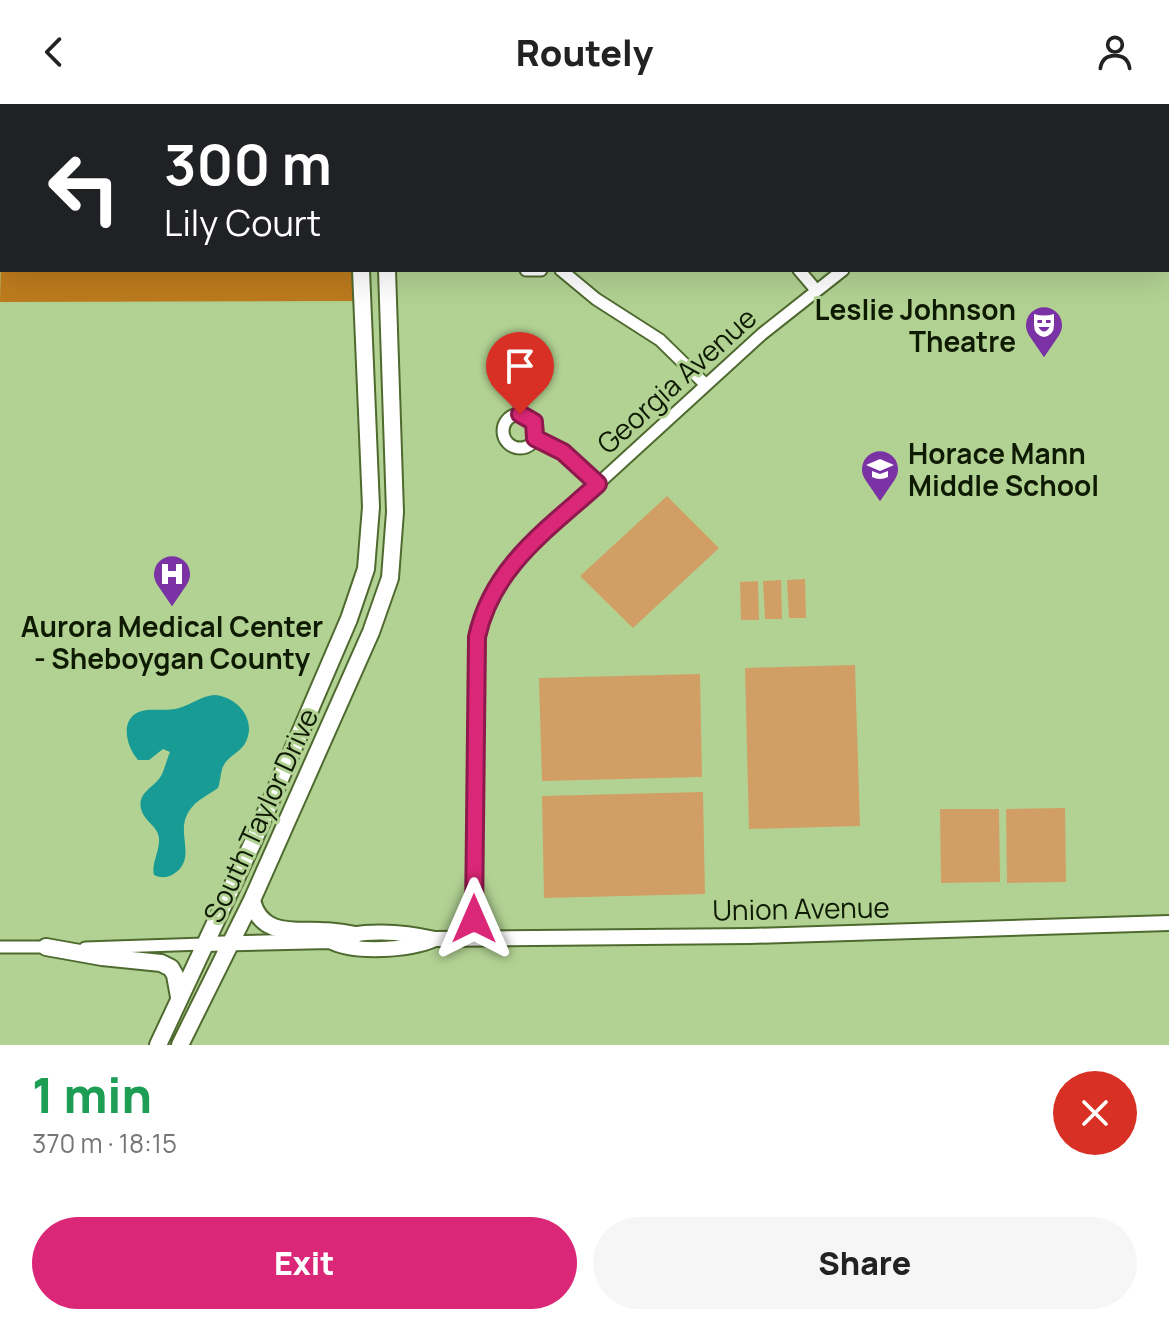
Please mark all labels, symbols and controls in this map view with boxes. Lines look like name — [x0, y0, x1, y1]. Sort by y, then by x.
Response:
text: Routely — [516, 28, 653, 77]
icon: back — [32, 30, 76, 74]
icon: person — [1093, 30, 1137, 74]
text: 300 m — [164, 125, 332, 202]
icon: left — [32, 136, 136, 240]
text: Lily Court — [164, 198, 321, 247]
place label: Leslie Johnson Theatre — [815, 290, 1016, 360]
street label: Georgia Avenue — [588, 298, 764, 462]
theatre icon: Leslie Johnson Theatre — [1023, 304, 1065, 359]
pin — [486, 332, 554, 414]
icon: arrive — [498, 344, 542, 388]
place label: Horace Mann Middle School — [908, 434, 1099, 504]
school or university icon: Horace Mann Middle School — [859, 448, 901, 503]
hospital icon: Aurora Medical Center - Sheboygan County — [151, 553, 193, 608]
place label: Aurora Medical Center - Sheboygan County — [21, 607, 323, 677]
street label: South Taylor Drive — [194, 702, 326, 928]
position arrow — [432, 877, 516, 961]
street label: Union Avenue — [712, 887, 890, 929]
text: 1 min — [32, 1062, 152, 1127]
button: close — [1053, 1071, 1137, 1155]
text: 370 m · 18:15 — [32, 1125, 177, 1161]
button: Exit — [32, 1217, 577, 1309]
button: Share — [593, 1217, 1137, 1309]

